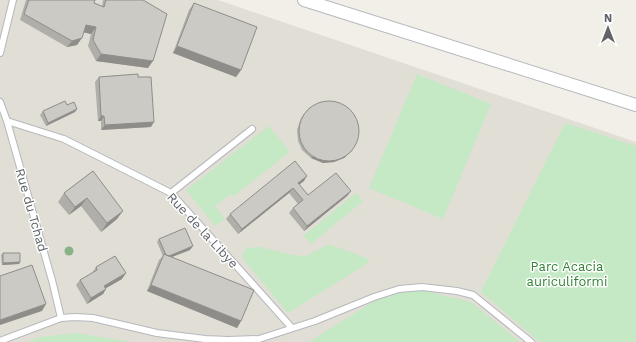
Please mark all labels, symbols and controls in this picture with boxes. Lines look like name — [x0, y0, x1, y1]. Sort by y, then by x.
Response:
north arrow — [588, 8, 628, 48]
text: N — [604, 12, 612, 25]
street label: Rue du Tchad — [12, 167, 51, 254]
street label: Rue de la Libye — [164, 190, 241, 271]
park label: Parc Acacia auriculiformi — [527, 259, 607, 289]

